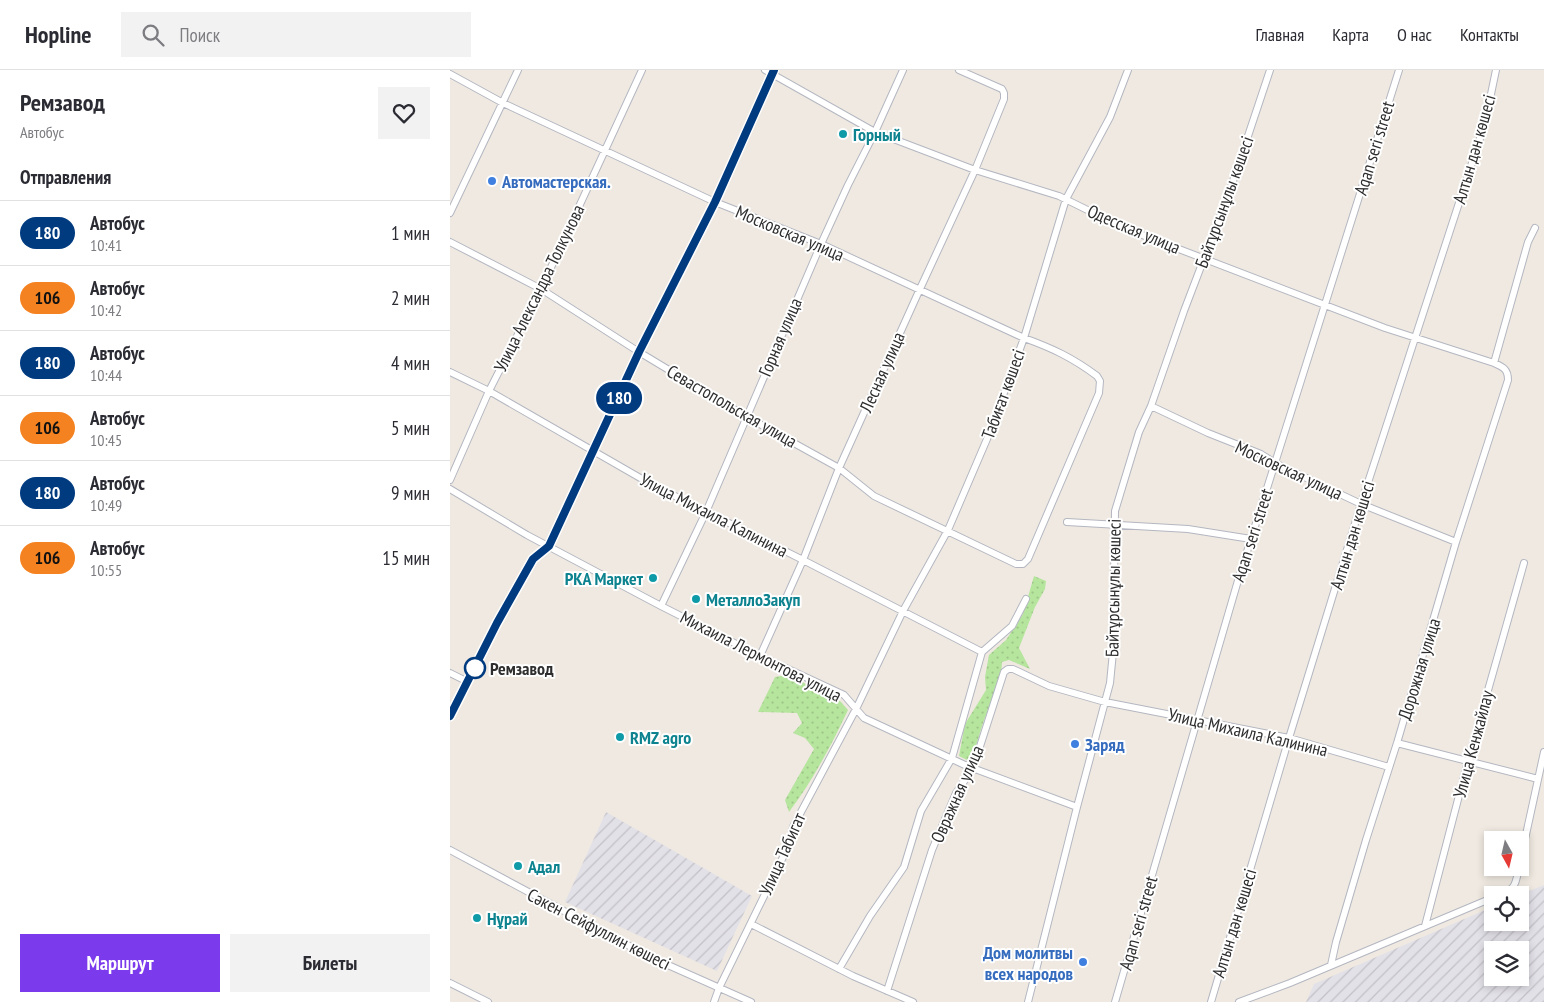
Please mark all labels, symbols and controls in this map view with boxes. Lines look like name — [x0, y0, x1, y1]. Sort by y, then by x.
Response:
search box — [121, 12, 471, 57]
text: Hopline — [25, 19, 91, 50]
icon: search — [139, 21, 167, 49]
text: Поиск — [179, 23, 220, 47]
text: Главная — [1256, 23, 1304, 46]
text: Карта — [1332, 23, 1369, 46]
text: О нас — [1397, 23, 1432, 46]
text: Контакты — [1460, 23, 1519, 46]
text: Ремзавод — [20, 87, 105, 118]
button: heart — [378, 87, 430, 139]
street label: Алтын дән көшесі — [1447, 92, 1501, 206]
street label: Aqan seri street — [1349, 98, 1399, 198]
text: Автобус — [20, 122, 64, 142]
place label: Горный — [853, 123, 901, 146]
marker: Горный — [837, 128, 849, 140]
street label: Байтұрсынұлы көшесі — [1190, 133, 1258, 271]
text: Отправления — [20, 165, 111, 189]
place label: Автомастерская. — [501, 170, 611, 193]
marker: Автомастерская. — [486, 175, 498, 187]
street label: Одесская улица — [1084, 199, 1184, 259]
street label: Московская улица — [732, 200, 848, 266]
street label: Улица Александра Толкунова — [489, 201, 589, 375]
text: Автобус — [90, 211, 145, 235]
text: 180 — [35, 221, 60, 244]
text: 1 мин — [391, 221, 430, 245]
text: 10:41 — [90, 235, 122, 255]
text: Автобус — [90, 276, 145, 300]
text: 106 — [35, 286, 60, 309]
text: 2 мин — [391, 286, 430, 310]
street label: Горная улица — [753, 294, 807, 380]
text: 10:42 — [90, 300, 122, 320]
street label: Лесная улица — [854, 328, 910, 417]
text: Автобус — [90, 341, 145, 365]
street label: Табиғат көшесі — [976, 346, 1030, 442]
text: 180 — [35, 351, 60, 374]
text: 4 мин — [391, 351, 430, 375]
street label: Севастопольская улица — [663, 359, 801, 453]
text: 10:44 — [90, 365, 122, 385]
line badge: 180 — [590, 382, 648, 414]
text: 180 — [606, 386, 632, 409]
text: Автобус — [90, 406, 145, 430]
text: 106 — [35, 416, 60, 439]
text: 5 мин — [391, 416, 430, 440]
text: 10:45 — [90, 430, 122, 450]
street label: Московская улица — [1232, 435, 1346, 505]
street label: Улица Михаила Калинина — [636, 468, 792, 562]
text: Автобус — [90, 471, 145, 495]
street label: Алтын дән көшесі — [1325, 478, 1379, 592]
text: 180 — [35, 481, 60, 504]
text: 9 мин — [391, 481, 430, 505]
street label: Aqan seri street — [1226, 485, 1278, 585]
text: 10:49 — [90, 495, 122, 515]
street label: Байтұрсынұлы көшесі — [1100, 519, 1126, 657]
text: Автобус — [90, 536, 145, 560]
text: 106 — [35, 546, 60, 569]
text: 15 мин — [382, 546, 430, 570]
text: 10:55 — [90, 560, 122, 580]
place label: РКА Маркет — [565, 567, 644, 590]
marker: РКА Маркет — [647, 572, 659, 584]
place label: МеталлоЗакуп — [706, 588, 801, 611]
marker: МеталлоЗакуп — [690, 593, 702, 605]
street label: Михаила Лермонтова улица — [677, 605, 845, 707]
street label: Дорожная улица — [1393, 615, 1445, 723]
marker: Ремзавод — [464, 657, 486, 679]
place label: Ремзавод — [490, 657, 554, 680]
street label: Улица Кенжайлау — [1448, 688, 1498, 800]
street label: Улица Михаила Калинина — [1166, 702, 1330, 762]
place label: RMZ agro — [630, 726, 691, 749]
marker: RMZ agro — [614, 731, 626, 743]
place label: Заряд — [1085, 733, 1125, 756]
marker: Заряд — [1069, 738, 1081, 750]
street label: Овражная улица — [925, 742, 989, 846]
street label: Улица Табигат — [754, 809, 811, 899]
north arrow — [1484, 831, 1529, 876]
map controls — [1484, 831, 1529, 986]
place label: Адал — [527, 855, 561, 878]
marker: Адал — [512, 860, 524, 872]
street label: Алтын дән көшесі — [1207, 866, 1261, 980]
street label: Aqan seri street — [1114, 873, 1162, 973]
street label: Сәкен Сейфуллин көшесі — [523, 883, 675, 975]
button: locate — [1484, 886, 1529, 931]
place label: Нұрай — [487, 907, 528, 930]
marker: Нұрай — [471, 912, 483, 924]
button: Маршрут — [20, 934, 220, 992]
button: Билеты — [230, 934, 430, 992]
place label: Дом молитвы всех народов — [983, 941, 1073, 985]
button: layers — [1484, 941, 1529, 986]
marker: Дом молитвы всех народов — [1077, 956, 1089, 968]

